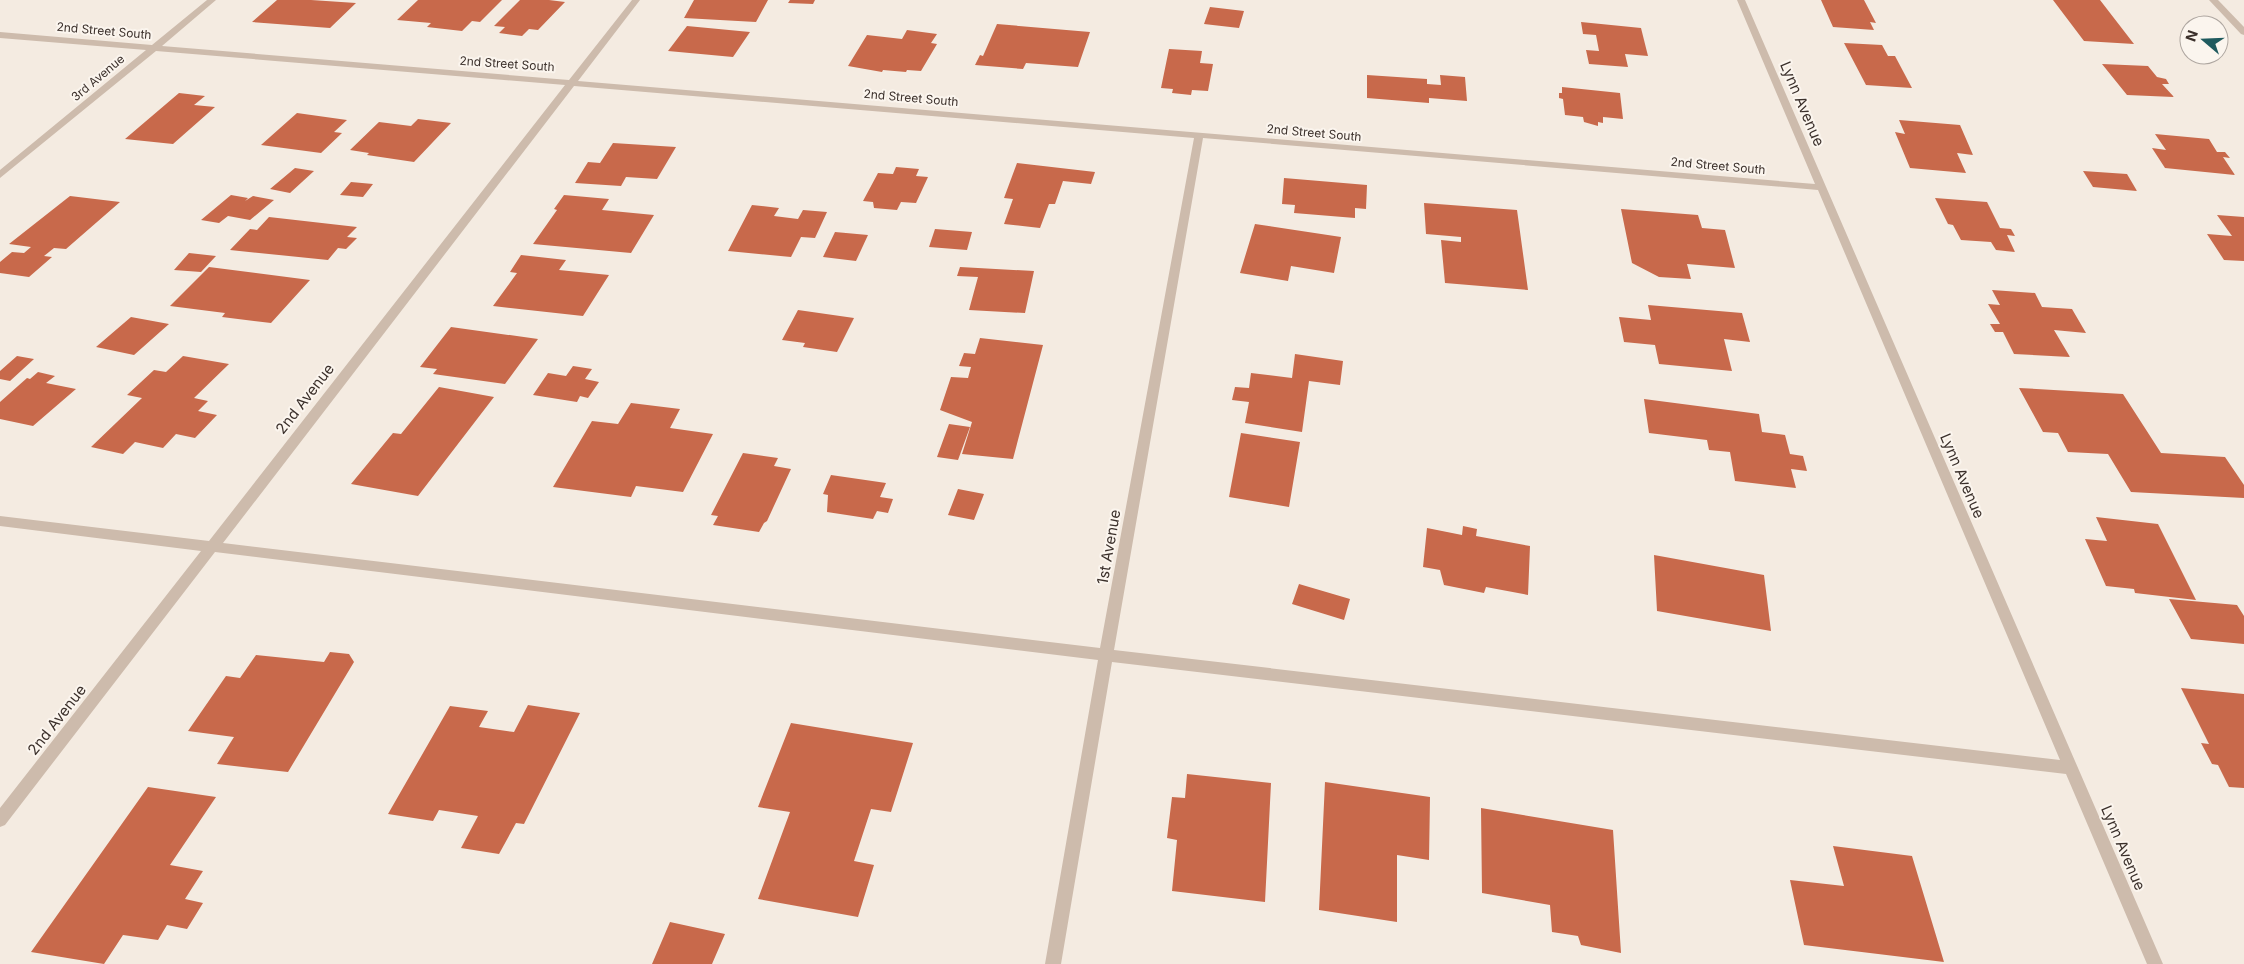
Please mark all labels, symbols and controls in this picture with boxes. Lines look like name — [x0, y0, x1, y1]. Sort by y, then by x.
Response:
north arrow — [2179, 15, 2229, 65]
street label: 2nd Street South — [56, 19, 152, 42]
text: N — [2181, 28, 2201, 43]
street label: 3rd Avenue — [68, 51, 127, 104]
street label: 2nd Street South — [459, 53, 555, 74]
street label: Lynn Avenue — [1776, 58, 1829, 149]
street label: 2nd Street South — [863, 86, 959, 109]
street label: 2nd Street South — [1266, 121, 1362, 144]
street label: 2nd Street South — [1670, 154, 1766, 177]
street label: 2nd Avenue — [271, 360, 338, 438]
street label: Lynn Avenue — [1936, 430, 1989, 521]
street label: 1st Avenue — [1093, 508, 1124, 586]
street label: 2nd Avenue — [23, 681, 90, 759]
street label: Lynn Avenue — [2097, 802, 2150, 893]

